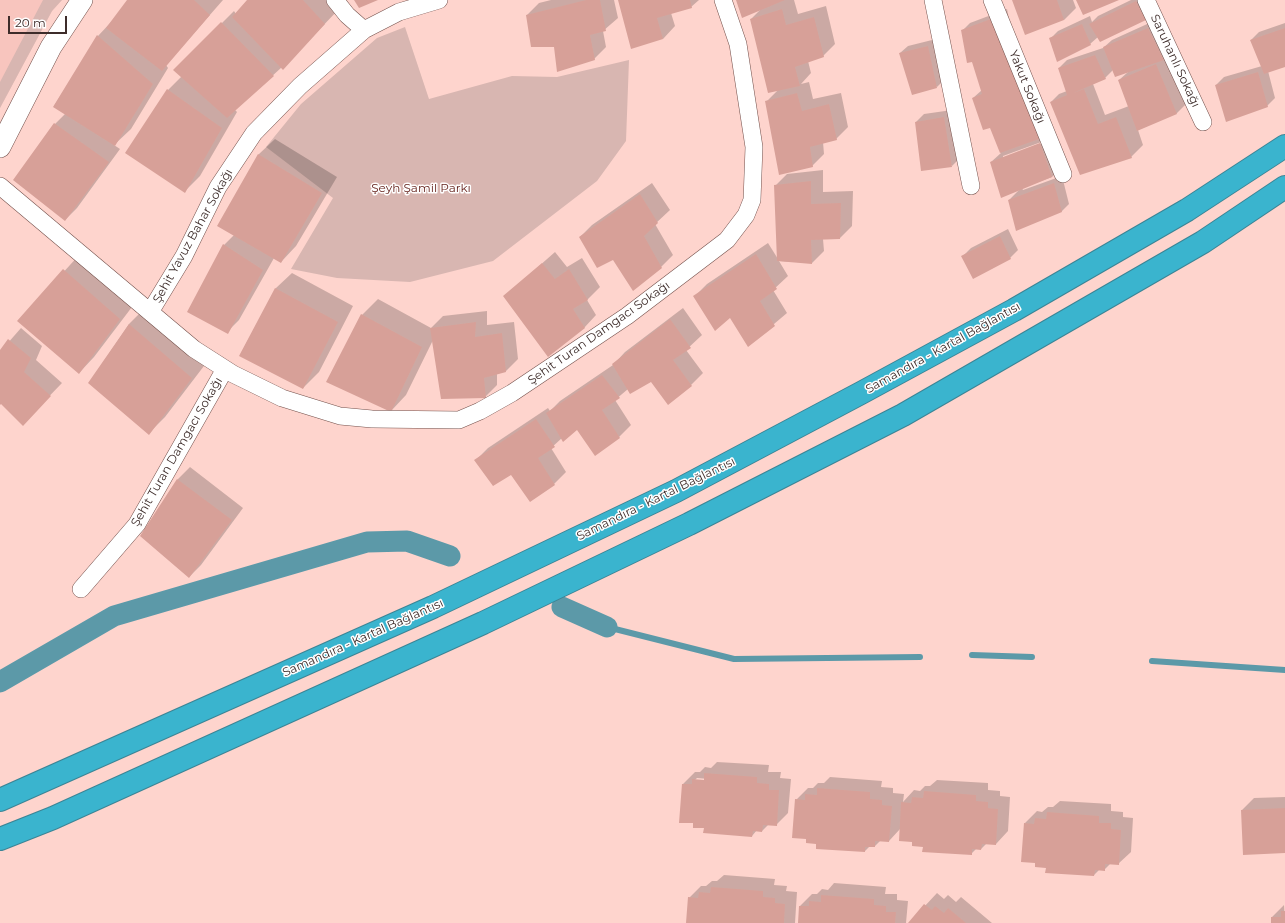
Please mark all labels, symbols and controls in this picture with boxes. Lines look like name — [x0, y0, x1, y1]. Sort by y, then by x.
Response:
scale bar — [10, 8, 69, 34]
street label: Saruhanlı Sokağı — [1147, 12, 1203, 110]
text: 20 m — [15, 15, 46, 30]
street label: Yakut Sokağı — [1006, 48, 1048, 126]
street label: Şehit Yavuz Bahar Sokağı — [150, 166, 236, 306]
park label: Şeyh Şamil Parkı — [371, 181, 471, 195]
street label: Şehit Turan Damgacı Sokağı — [525, 278, 673, 388]
street label: Samandıra - Kartal Bağlantısı — [863, 299, 1023, 397]
street label: Şehit Turan Damgacı Sokağı — [128, 375, 226, 529]
street label: Samandıra - Kartal Bağlantısı — [574, 454, 738, 544]
street label: Samandıra - Kartal Bağlantısı — [280, 596, 446, 680]

